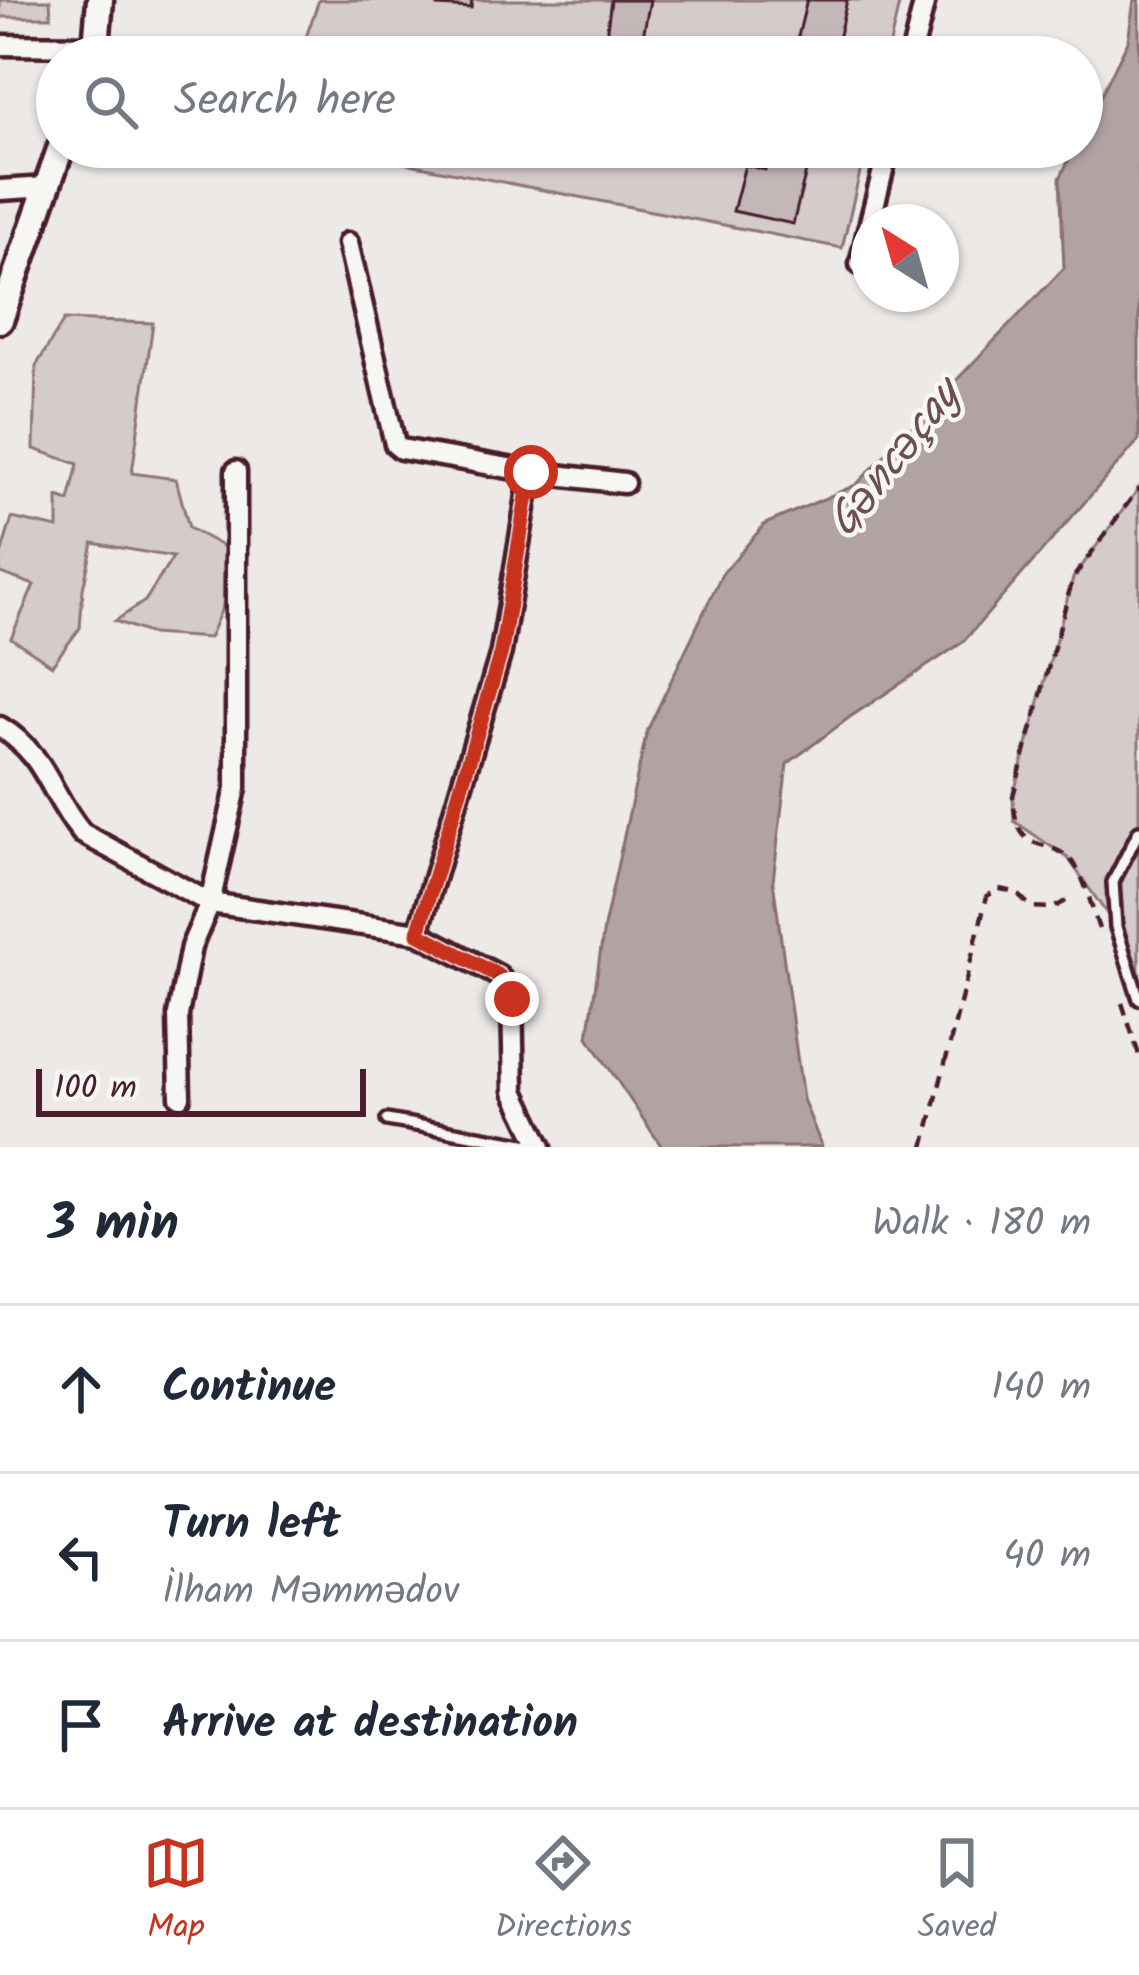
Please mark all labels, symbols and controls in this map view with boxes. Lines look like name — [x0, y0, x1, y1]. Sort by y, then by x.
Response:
search box — [36, 36, 1103, 168]
text: Search here — [174, 66, 396, 138]
icon: search — [78, 69, 144, 135]
north arrow — [851, 204, 959, 312]
water label: Gəncəçay — [810, 360, 984, 554]
route start — [504, 445, 558, 499]
route end — [485, 972, 539, 1026]
scale bar — [36, 1063, 366, 1116]
text: 100 m — [54, 1063, 137, 1116]
text: 3 min — [48, 1185, 179, 1266]
text: Walk · 180 m — [872, 1194, 1091, 1256]
text: Continue — [162, 1353, 336, 1425]
icon: ahead — [48, 1356, 114, 1422]
text: 140 m — [991, 1358, 1091, 1420]
text: Turn left — [162, 1490, 341, 1562]
icon: left — [48, 1524, 114, 1590]
text: 40 m — [1003, 1526, 1091, 1588]
text: İlham Məmmədov — [162, 1562, 459, 1624]
text: Arrive at destination — [162, 1689, 578, 1761]
icon: arrive — [48, 1692, 114, 1758]
tab: Map — [143, 1830, 209, 1955]
tab: Directions — [495, 1830, 632, 1955]
tab: Saved — [918, 1830, 996, 1955]

